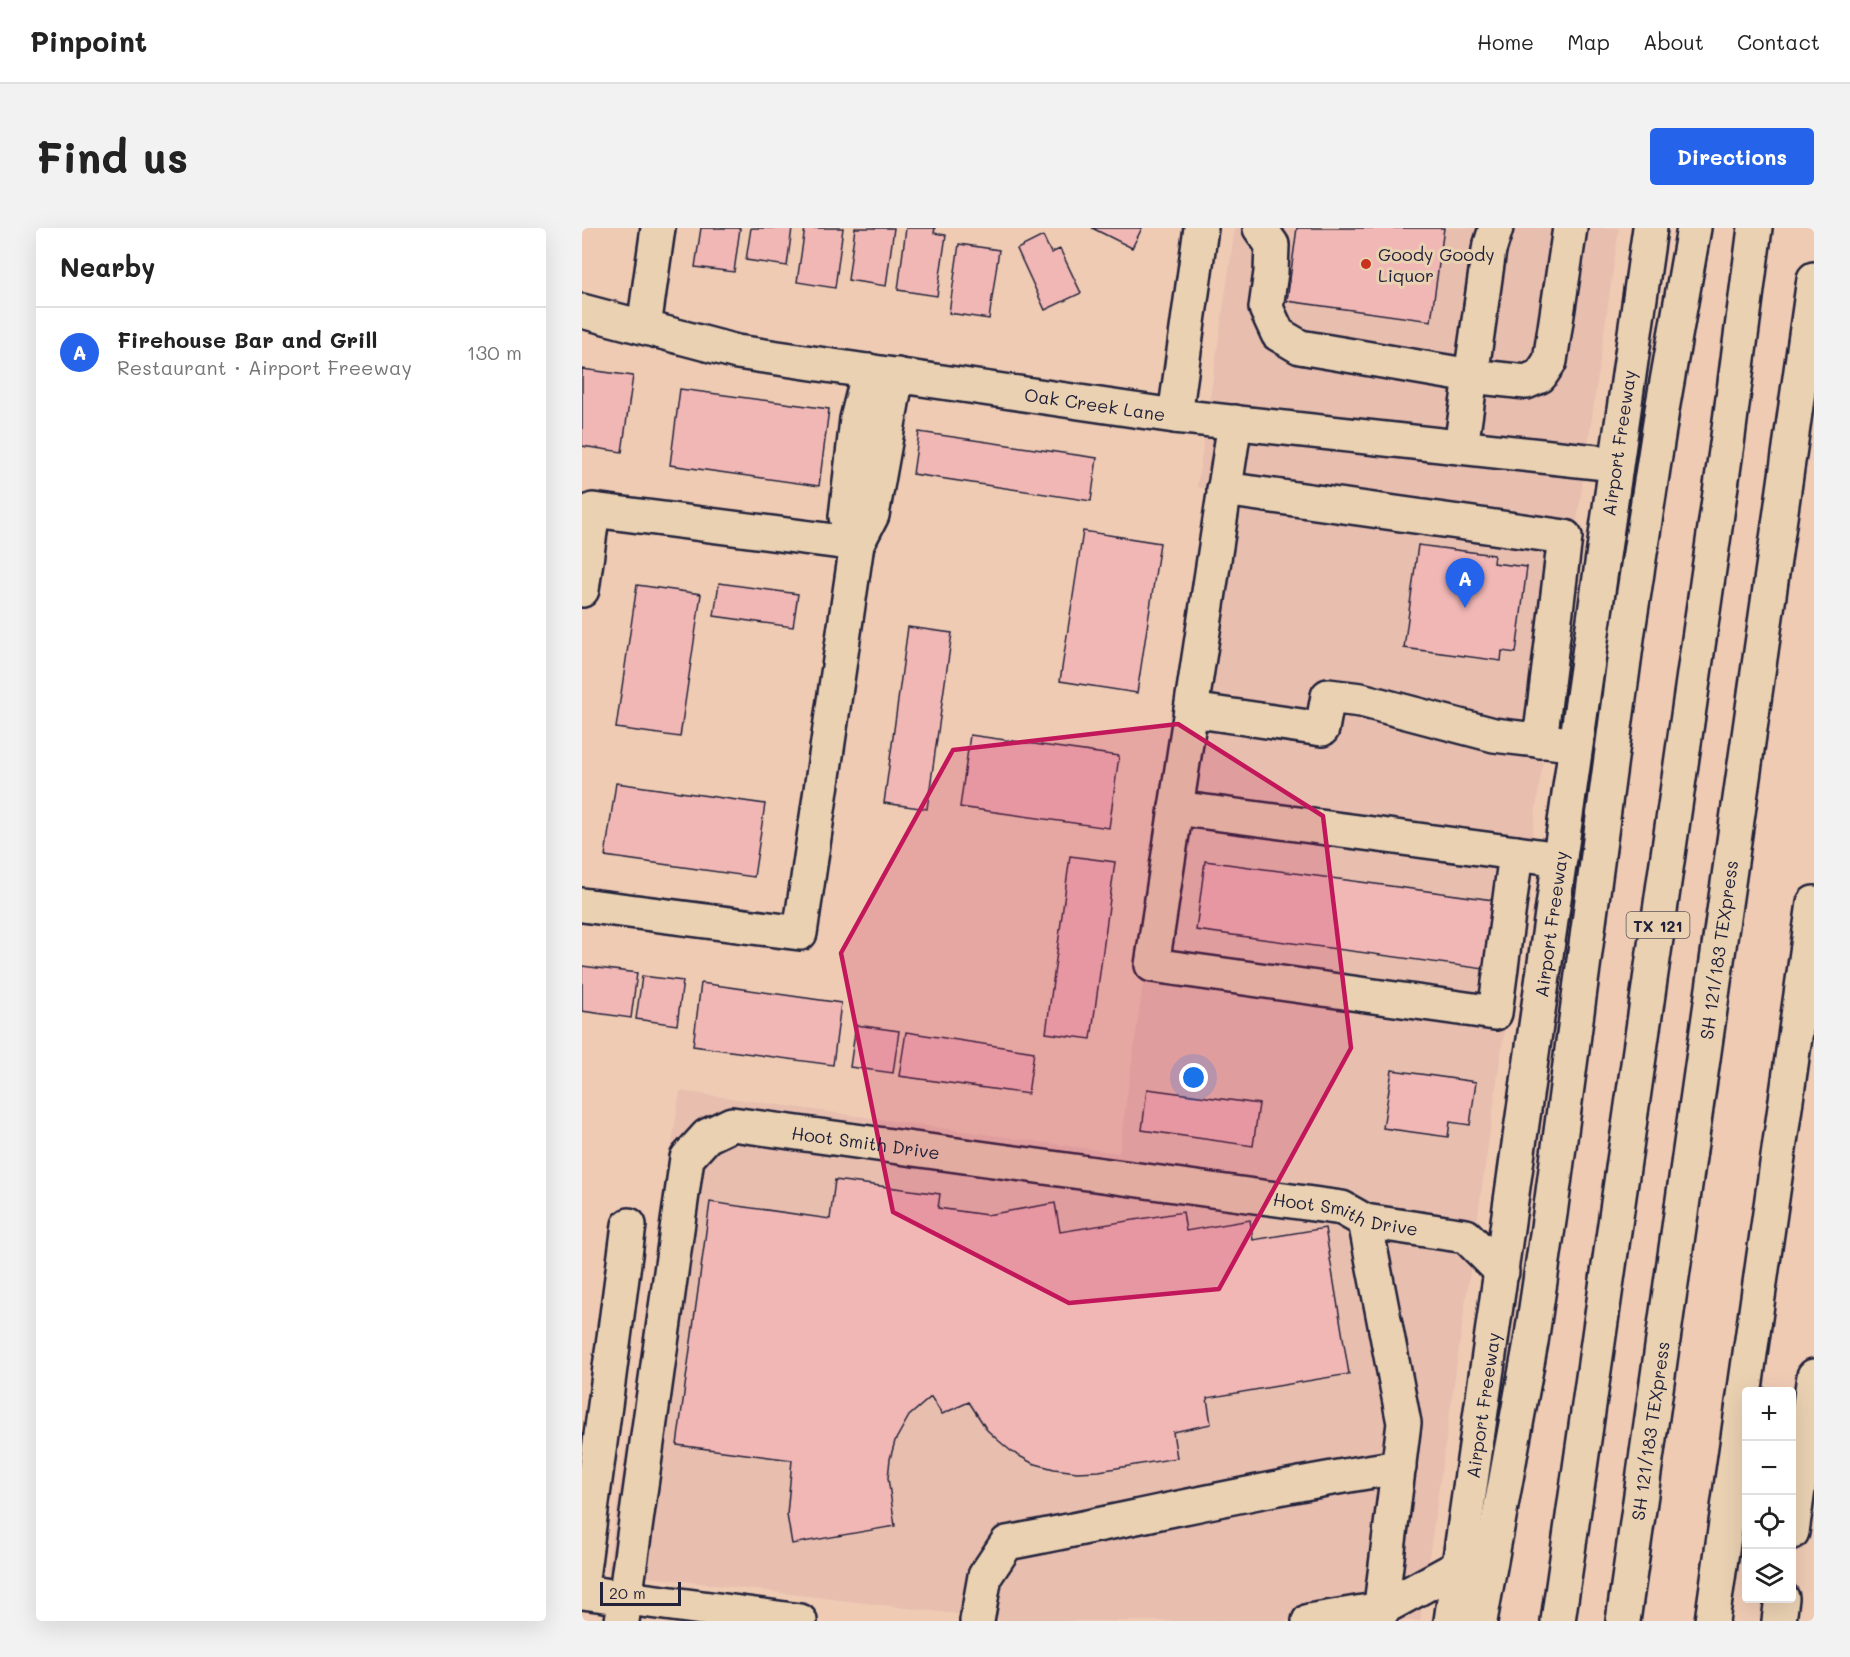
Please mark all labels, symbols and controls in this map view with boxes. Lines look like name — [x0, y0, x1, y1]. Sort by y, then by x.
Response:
text: Pinpoint — [30, 23, 147, 59]
text: Home — [1477, 28, 1534, 55]
text: Map — [1567, 28, 1610, 55]
text: About — [1643, 28, 1704, 55]
text: Contact — [1737, 28, 1820, 55]
button: Directions — [1650, 128, 1814, 185]
text: Find us — [36, 129, 188, 184]
place label: Goody Goody Liquor — [1378, 242, 1495, 287]
text: Nearby — [60, 250, 155, 284]
marker: Goody Goody Liquor — [1359, 257, 1373, 271]
text: Firehouse Bar and Grill — [117, 325, 377, 354]
text: A — [73, 339, 86, 365]
text: 130 m — [467, 339, 522, 365]
text: Restaurant · Airport Freeway — [117, 354, 412, 380]
street label: Airport Freeway — [1596, 368, 1641, 518]
street label: Oak Creek Lane — [1023, 382, 1167, 426]
pin: A — [1446, 558, 1484, 608]
street label: Airport Freeway — [1529, 849, 1573, 999]
street label: SH 121/183 TEXpress — [1694, 859, 1743, 1041]
road number: TX 121 — [1626, 912, 1690, 938]
your location — [1179, 1063, 1208, 1092]
street label: Hoot Smith Drive — [790, 1120, 941, 1164]
street label: Hoot Smith Drive — [1272, 1187, 1420, 1241]
street label: Airport Freeway — [1460, 1331, 1505, 1480]
street label: SH 121/183 TEXpress — [1625, 1340, 1675, 1522]
map controls — [1742, 1387, 1796, 1603]
button: + — [1742, 1387, 1796, 1441]
button: − — [1742, 1441, 1796, 1495]
button: locate — [1742, 1495, 1796, 1549]
button: layers — [1742, 1549, 1796, 1603]
scale bar — [600, 1579, 681, 1606]
text: 20 m — [609, 1582, 646, 1603]

